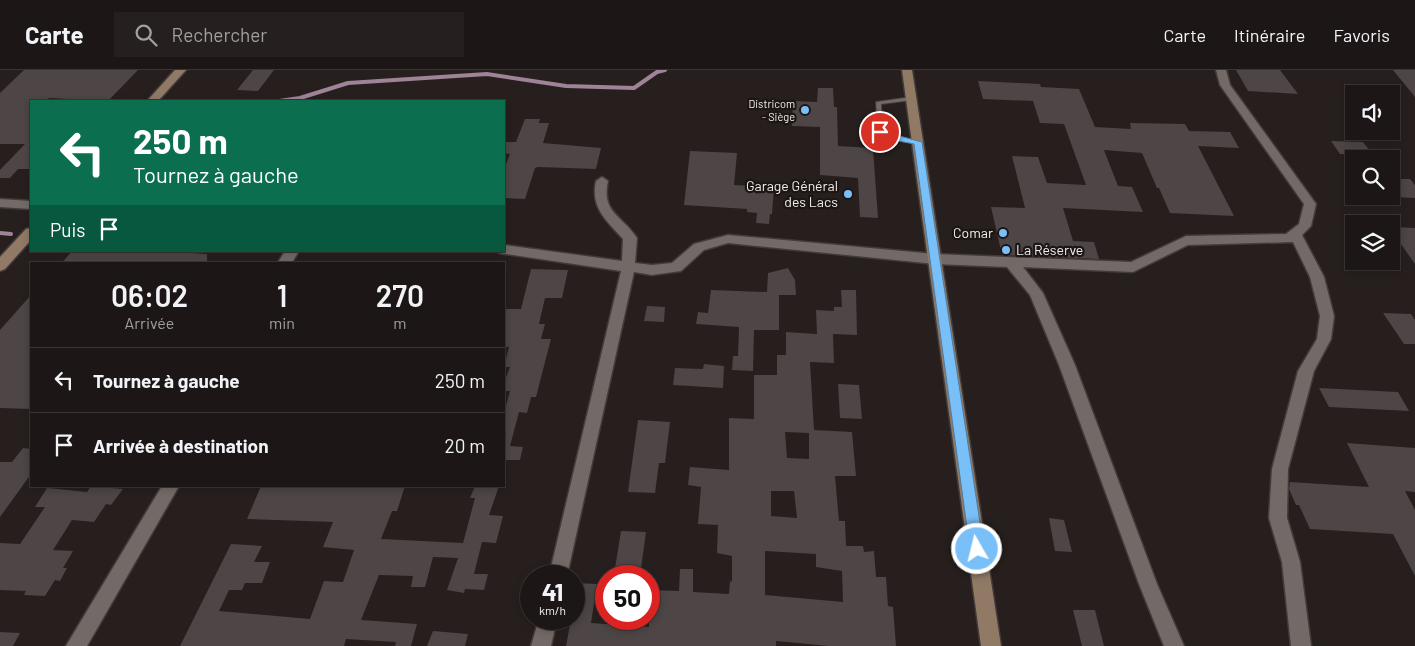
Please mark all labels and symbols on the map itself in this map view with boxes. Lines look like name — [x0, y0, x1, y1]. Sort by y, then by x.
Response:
place label: Districom - Siège — [749, 97, 795, 123]
marker: Districom - Siège — [799, 104, 811, 116]
pin — [859, 111, 901, 153]
place label: Garage Général des Lacs — [746, 177, 838, 210]
marker: Garage Général des Lacs — [842, 188, 854, 200]
place label: Comar — [953, 224, 993, 241]
marker: Comar — [997, 227, 1009, 239]
place label: La Réserve — [1016, 241, 1083, 258]
marker: La Réserve — [1000, 244, 1012, 256]
position arrow — [950, 522, 1002, 574]
speed limit sign: 50 — [595, 565, 660, 630]

